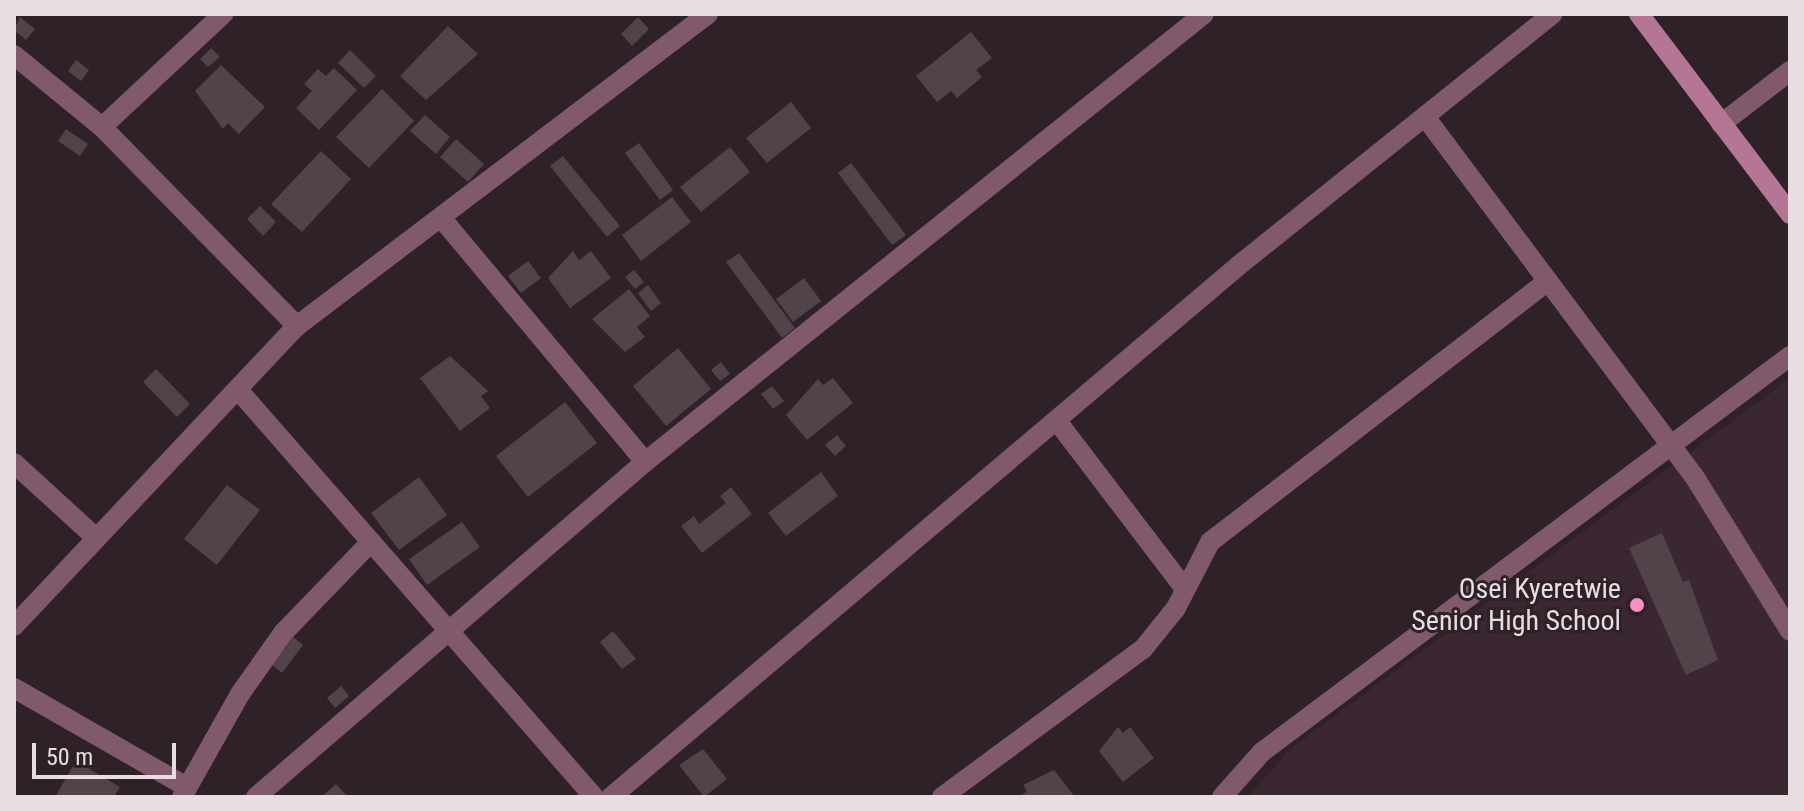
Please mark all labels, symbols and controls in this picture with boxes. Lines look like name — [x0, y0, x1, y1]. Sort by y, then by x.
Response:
place label: Osei Kyeretwie Senior High School — [1411, 572, 1621, 638]
marker: Osei Kyeretwie Senior High School — [1628, 596, 1646, 614]
scale bar — [36, 727, 180, 777]
text: 50 m — [46, 743, 93, 771]

